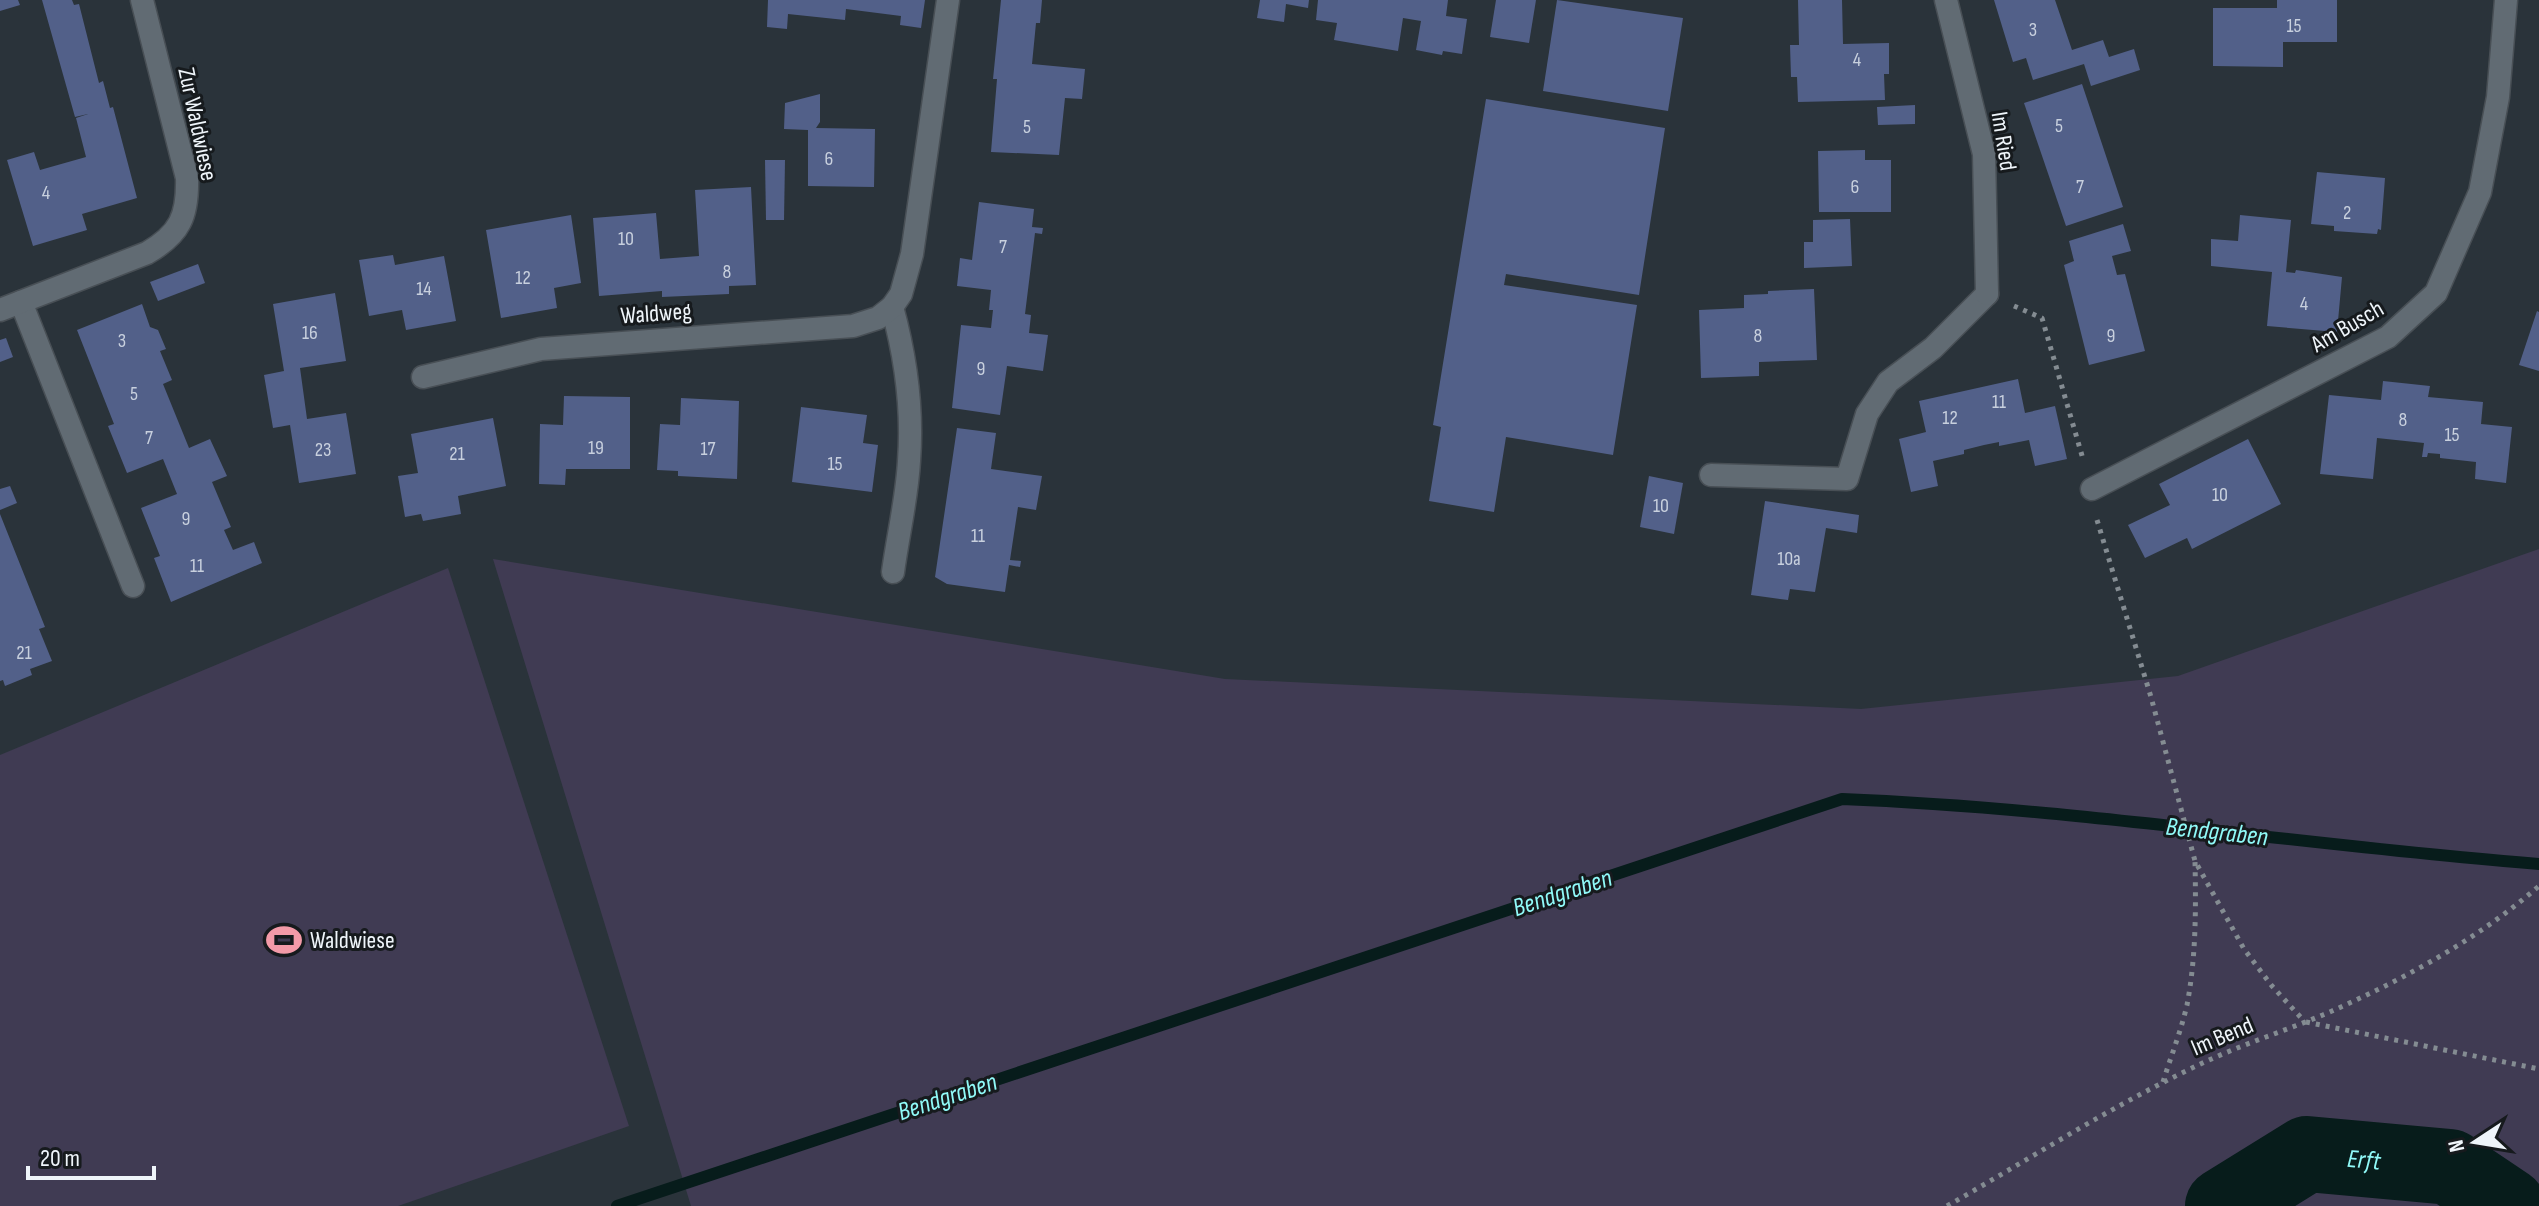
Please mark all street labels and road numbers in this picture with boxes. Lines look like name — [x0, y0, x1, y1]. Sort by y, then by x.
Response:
street label: Zur Waldwiese — [171, 65, 224, 183]
street label: Im Ried — [1985, 110, 2022, 173]
street label: Am Busch — [2305, 294, 2389, 359]
street label: Waldweg — [619, 297, 693, 330]
street label: Im Bend — [2187, 1010, 2258, 1062]

